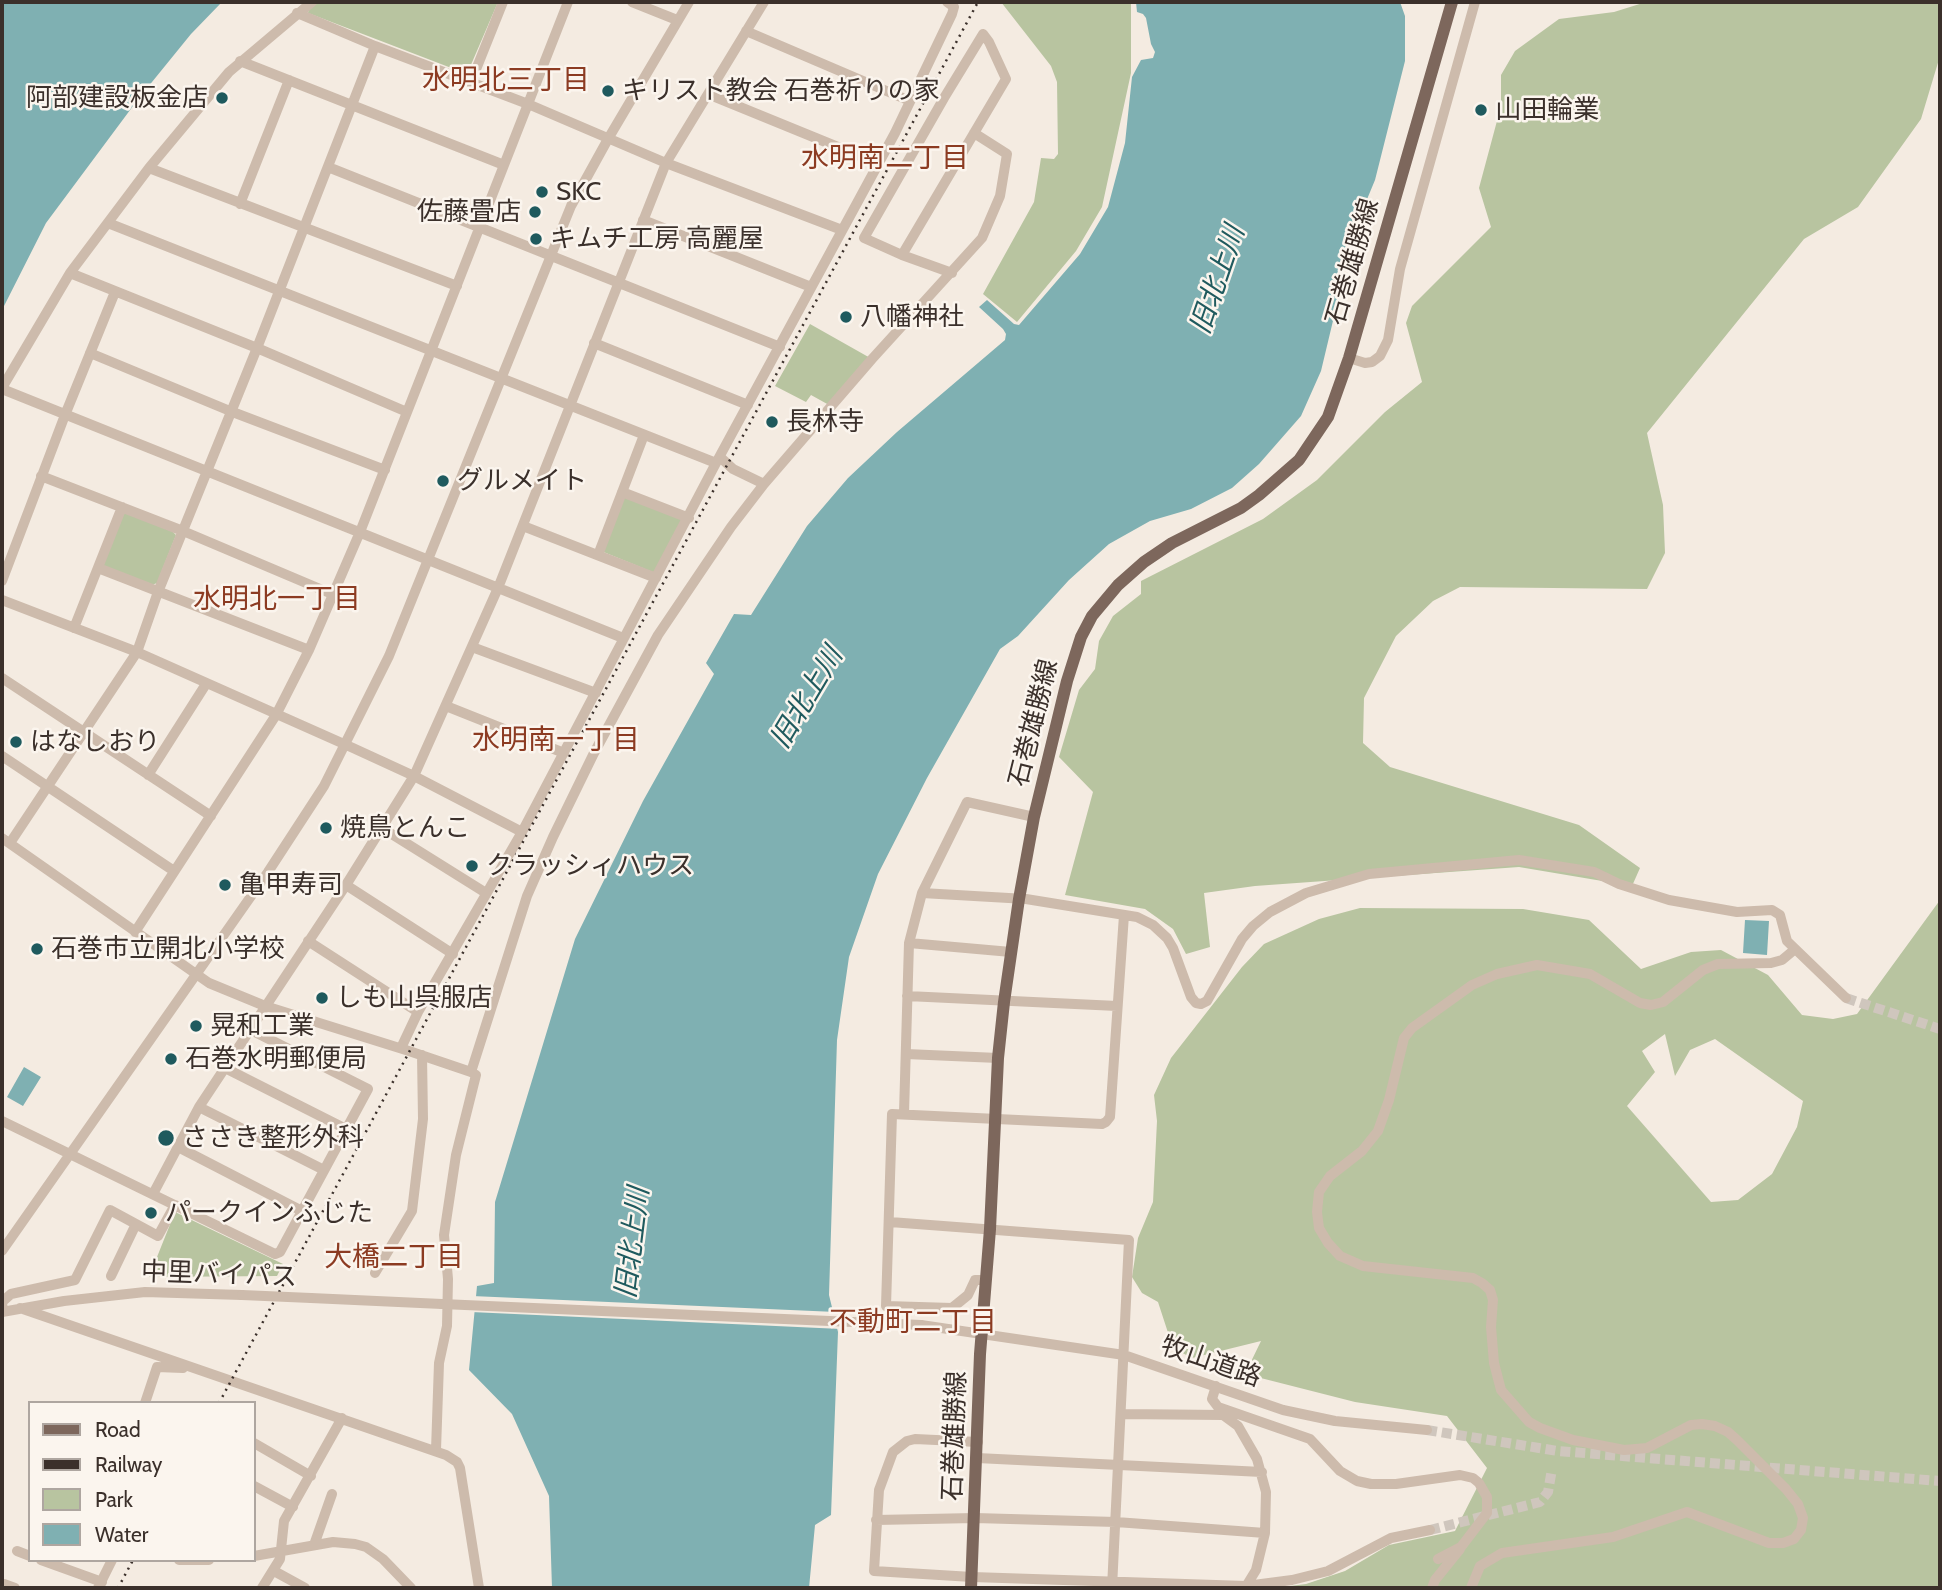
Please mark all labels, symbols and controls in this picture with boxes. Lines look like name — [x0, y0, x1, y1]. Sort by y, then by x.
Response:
district label: 水明北三丁目 — [422, 64, 590, 98]
place label: キリスト教会 石巻祈りの家 — [622, 75, 940, 107]
place label: 阿部建設板金店 — [26, 82, 208, 114]
marker: キリスト教会 石巻祈りの家 — [600, 83, 616, 99]
marker: 阿部建設板金店 — [214, 90, 230, 106]
place label: 山田輪業 — [1495, 94, 1599, 126]
marker: 山田輪業 — [1473, 102, 1489, 118]
district label: 水明南二丁目 — [801, 142, 969, 176]
place label: SKC — [556, 176, 601, 208]
marker: SKC — [534, 184, 550, 200]
street label: 石巻雄勝線 — [1320, 195, 1386, 329]
place label: 佐藤畳店 — [417, 196, 521, 228]
marker: 佐藤畳店 — [527, 204, 543, 220]
water label: 旧北上川 — [1184, 222, 1252, 338]
place label: キムチ工房 高麗屋 — [550, 223, 764, 255]
marker: キムチ工房 高麗屋 — [528, 231, 544, 247]
place label: 八幡神社 — [860, 301, 964, 333]
marker: 八幡神社 — [838, 309, 854, 325]
place label: 長林寺 — [786, 406, 864, 438]
marker: 長林寺 — [764, 414, 780, 430]
place label: グルメイト — [457, 465, 587, 497]
marker: グルメイト — [435, 473, 451, 489]
district label: 水明北一丁目 — [193, 583, 361, 617]
water label: 旧北上川 — [764, 641, 850, 755]
street label: 石巻雄勝線 — [1003, 656, 1065, 790]
district label: 水明南一丁目 — [472, 724, 640, 758]
place label: はなしおり — [30, 726, 160, 758]
marker: はなしおり — [8, 734, 24, 750]
place label: 焼鳥とんこ — [340, 812, 470, 844]
marker: 焼鳥とんこ — [318, 820, 334, 836]
place label: クラッシィハウス — [486, 850, 694, 882]
marker: クラッシィハウス — [464, 858, 480, 874]
place label: 亀甲寿司 — [239, 869, 343, 901]
marker: 亀甲寿司 — [217, 877, 233, 893]
place label: 石巻市立開北小学校 — [51, 933, 285, 965]
marker: 石巻市立開北小学校 — [29, 941, 45, 957]
place label: しも山呉服店 — [336, 982, 492, 1014]
marker: しも山呉服店 — [314, 990, 330, 1006]
place label: 晃和工業 — [210, 1010, 314, 1042]
marker: 晃和工業 — [188, 1018, 204, 1034]
place label: 石巻水明郵便局 — [185, 1043, 367, 1075]
marker: 石巻水明郵便局 — [163, 1051, 179, 1067]
place label: ささき整形外科 — [182, 1122, 364, 1154]
marker: ささき整形外科 — [156, 1128, 176, 1148]
water label: 旧北上川 — [610, 1185, 656, 1301]
place label: パークインふじた — [165, 1197, 373, 1229]
marker: パークインふじた — [143, 1205, 159, 1221]
district label: 大橋二丁目 — [324, 1241, 464, 1275]
street label: 中里バイパス — [141, 1257, 297, 1293]
district label: 不動町二丁目 — [829, 1306, 997, 1340]
street label: 牧山道路 — [1157, 1330, 1265, 1394]
street label: 石巻雄勝線 — [937, 1370, 973, 1502]
legend — [28, 1401, 256, 1562]
text: Road — [95, 1417, 141, 1442]
text: Railway — [95, 1452, 162, 1477]
text: Park — [95, 1487, 133, 1512]
text: Water — [95, 1522, 148, 1547]

